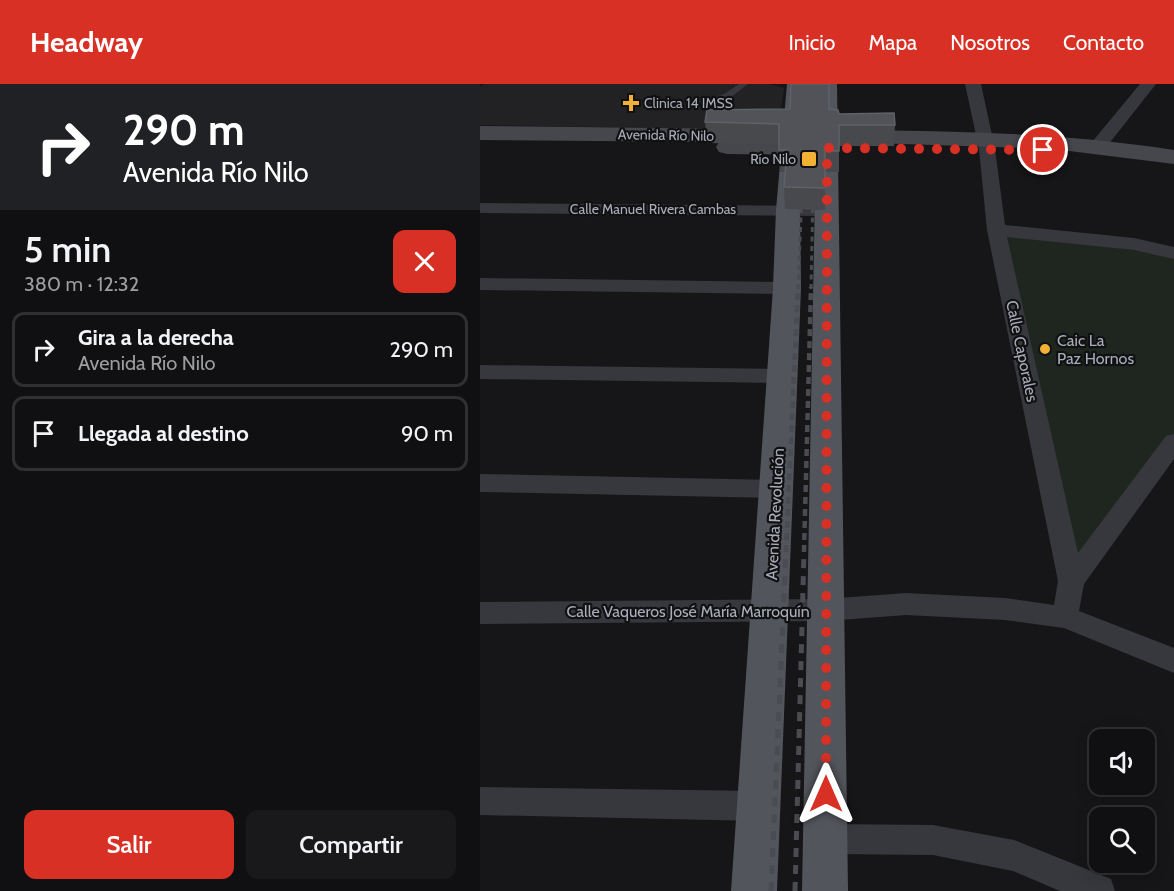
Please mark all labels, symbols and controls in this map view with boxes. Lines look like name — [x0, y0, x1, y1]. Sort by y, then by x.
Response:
text: Headway — [30, 25, 143, 59]
text: Inicio — [788, 30, 835, 55]
text: Mapa — [868, 30, 917, 55]
text: Nosotros — [950, 30, 1030, 55]
text: Contacto — [1063, 30, 1144, 55]
marker: Clinica 14 IMSS — [622, 94, 640, 112]
place label: Clinica 14 IMSS — [644, 94, 733, 112]
text: 290 m — [123, 104, 244, 156]
icon: right — [24, 108, 102, 186]
pin — [1017, 124, 1068, 175]
street label: Avenida Río Nilo — [618, 125, 715, 145]
icon: arrive — [1026, 133, 1059, 166]
place label: Río Nilo — [750, 150, 796, 168]
marker: Río Nilo — [800, 150, 818, 168]
text: Avenida Río Nilo — [123, 156, 309, 189]
street label: Calle Manuel Rivera Cambas — [570, 200, 736, 218]
text: 5 min — [24, 227, 111, 271]
button: close — [393, 230, 456, 293]
text: 380 m · 12:32 — [24, 272, 139, 296]
street label: Calle Caporales — [1002, 299, 1042, 404]
text: Gira a la derecha — [78, 324, 234, 351]
place label: Caic La Paz Hornos — [1057, 331, 1134, 368]
icon: right — [27, 333, 60, 366]
text: 290 m — [389, 336, 453, 363]
marker: Caic La Paz Hornos — [1038, 342, 1052, 356]
text: Avenida Río Nilo — [78, 351, 216, 375]
icon: arrive — [27, 417, 60, 450]
text: Llegada al destino — [78, 420, 249, 447]
text: 90 m — [401, 420, 453, 447]
street label: Avenida Revolución — [762, 447, 788, 581]
street label: Calle Vaqueros José María Marroquín — [566, 602, 810, 621]
map controls — [1089, 729, 1155, 873]
button: sound — [1089, 729, 1155, 795]
position arrow — [794, 762, 858, 826]
button: search — [1089, 807, 1155, 873]
button: Salir — [24, 810, 234, 879]
button: Compartir — [246, 810, 456, 879]

